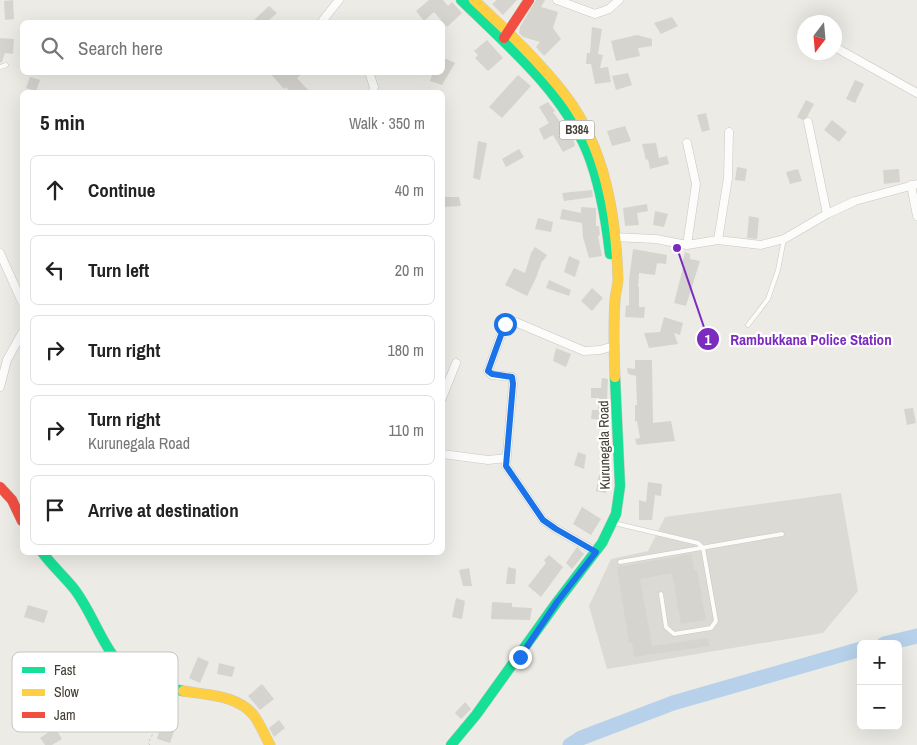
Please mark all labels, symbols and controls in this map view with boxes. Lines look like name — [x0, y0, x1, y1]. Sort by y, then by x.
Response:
north arrow — [797, 15, 842, 60]
search box — [20, 20, 445, 75]
icon: search — [38, 34, 66, 62]
text: Search here — [78, 35, 163, 61]
text: 5 min — [40, 108, 85, 137]
text: Walk · 350 m — [349, 112, 425, 134]
road number: B384 — [560, 120, 594, 140]
icon: ahead — [41, 176, 69, 204]
text: Continue — [88, 177, 156, 203]
text: 40 m — [395, 179, 424, 201]
icon: left — [41, 256, 69, 284]
text: Turn left — [88, 257, 149, 283]
text: 20 m — [395, 259, 424, 281]
route start — [494, 313, 517, 336]
callout: Rambukkana Police Station — [696, 324, 902, 354]
text: 1 — [705, 329, 712, 350]
text: Rambukkana Police Station — [730, 329, 892, 350]
icon: right — [41, 336, 69, 364]
text: Turn right — [88, 337, 160, 363]
text: 180 m — [388, 339, 424, 361]
street label: Kurunegala Road — [594, 400, 614, 490]
text: Turn right — [88, 406, 160, 432]
icon: right — [41, 416, 69, 444]
text: 110 m — [388, 419, 424, 441]
text: Kurunegala Road — [88, 432, 190, 454]
icon: arrive — [41, 496, 69, 524]
text: Arrive at destination — [88, 497, 239, 523]
map controls — [857, 640, 902, 730]
button: + — [857, 640, 902, 685]
route end — [509, 646, 532, 669]
legend — [12, 652, 178, 732]
text: Fast — [54, 661, 76, 679]
text: Slow — [54, 683, 80, 701]
button: − — [857, 685, 902, 730]
text: Jam — [54, 706, 76, 724]

